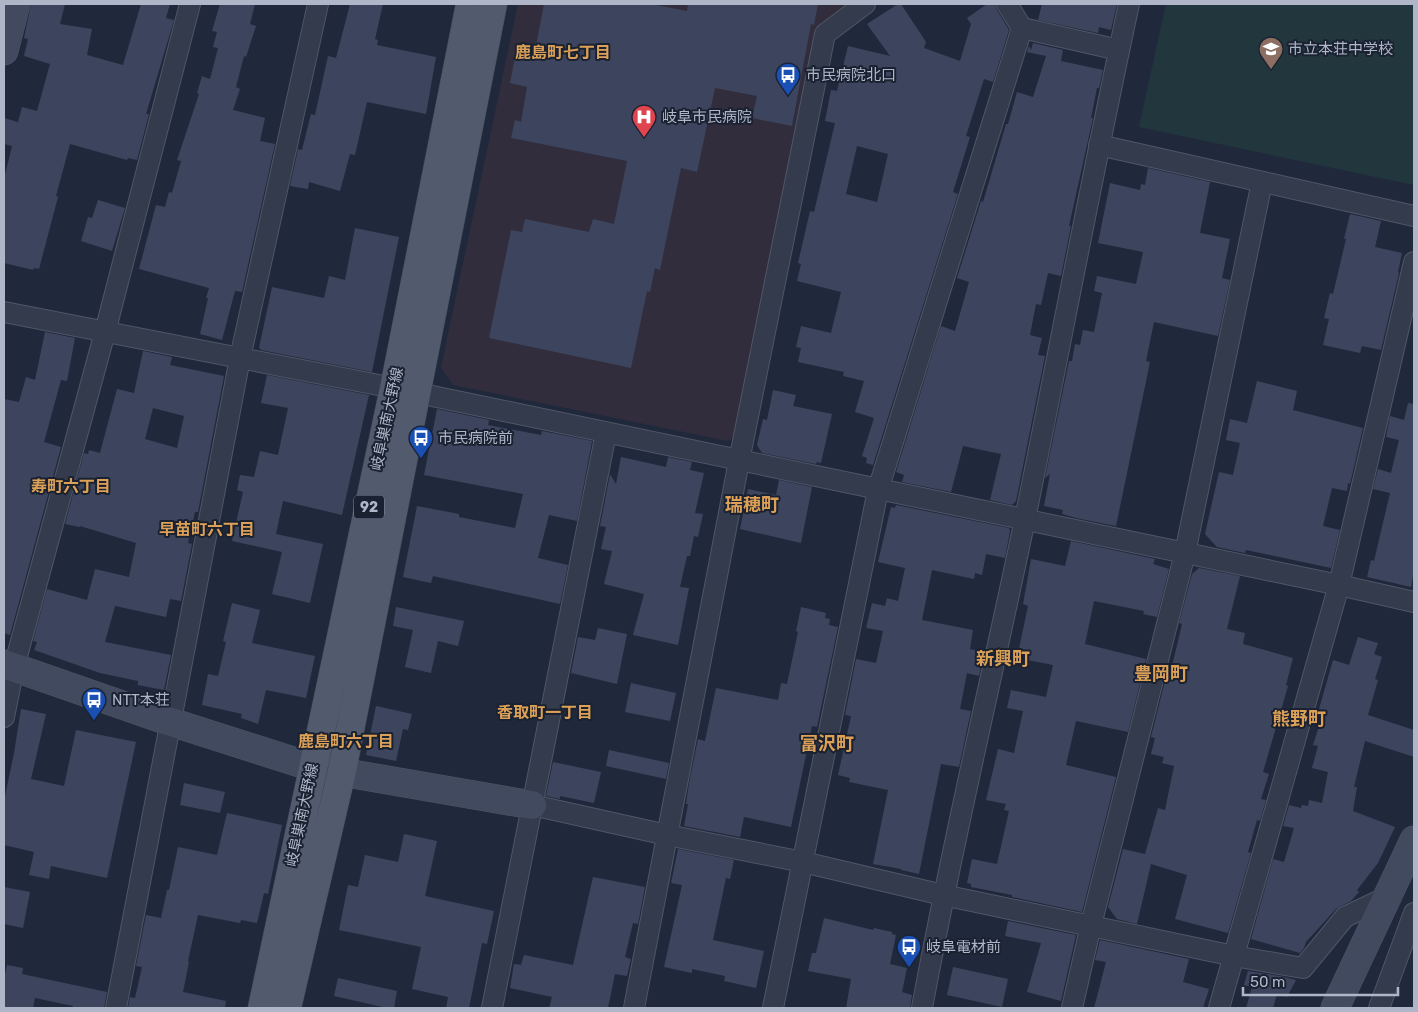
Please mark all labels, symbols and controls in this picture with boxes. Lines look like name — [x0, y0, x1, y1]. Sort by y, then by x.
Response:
school or university icon: 市立本荘中学校 — [1258, 36, 1284, 70]
place label: 市立本荘中学校 — [1288, 40, 1393, 58]
district label: 鹿島町七丁目 — [515, 43, 611, 62]
bus stop icon: 市民病院北口 — [775, 62, 801, 96]
place label: 市民病院北口 — [806, 66, 896, 84]
hospital icon: 岐阜市民病院 — [631, 104, 657, 138]
place label: 岐阜市民病院 — [662, 108, 752, 126]
street label: 岐阜巣南大野線 — [367, 366, 407, 472]
bus stop icon: 市民病院前 — [408, 425, 434, 459]
place label: 市民病院前 — [438, 429, 513, 447]
district label: 寿町六丁目 — [31, 477, 111, 496]
district label: 瑞穂町 — [725, 494, 779, 516]
road number: 92 — [354, 496, 384, 518]
district label: 早苗町六丁目 — [159, 520, 255, 539]
district label: 新興町 — [976, 648, 1030, 670]
district label: 豊岡町 — [1134, 663, 1188, 685]
bus stop icon: NTT本荘 — [81, 687, 107, 721]
place label: NTT本荘 — [112, 691, 170, 709]
district label: 香取町一丁目 — [497, 703, 593, 722]
district label: 熊野町 — [1272, 708, 1326, 730]
district label: 鹿島町六丁目 — [298, 732, 394, 751]
district label: 富沢町 — [800, 733, 854, 755]
street label: 岐阜巣南大野線 — [282, 762, 322, 868]
bus stop icon: 岐阜電材前 — [896, 934, 922, 968]
place label: 岐阜電材前 — [926, 938, 1001, 956]
scale bar — [1243, 964, 1398, 996]
text: 50 m — [1250, 973, 1285, 991]

